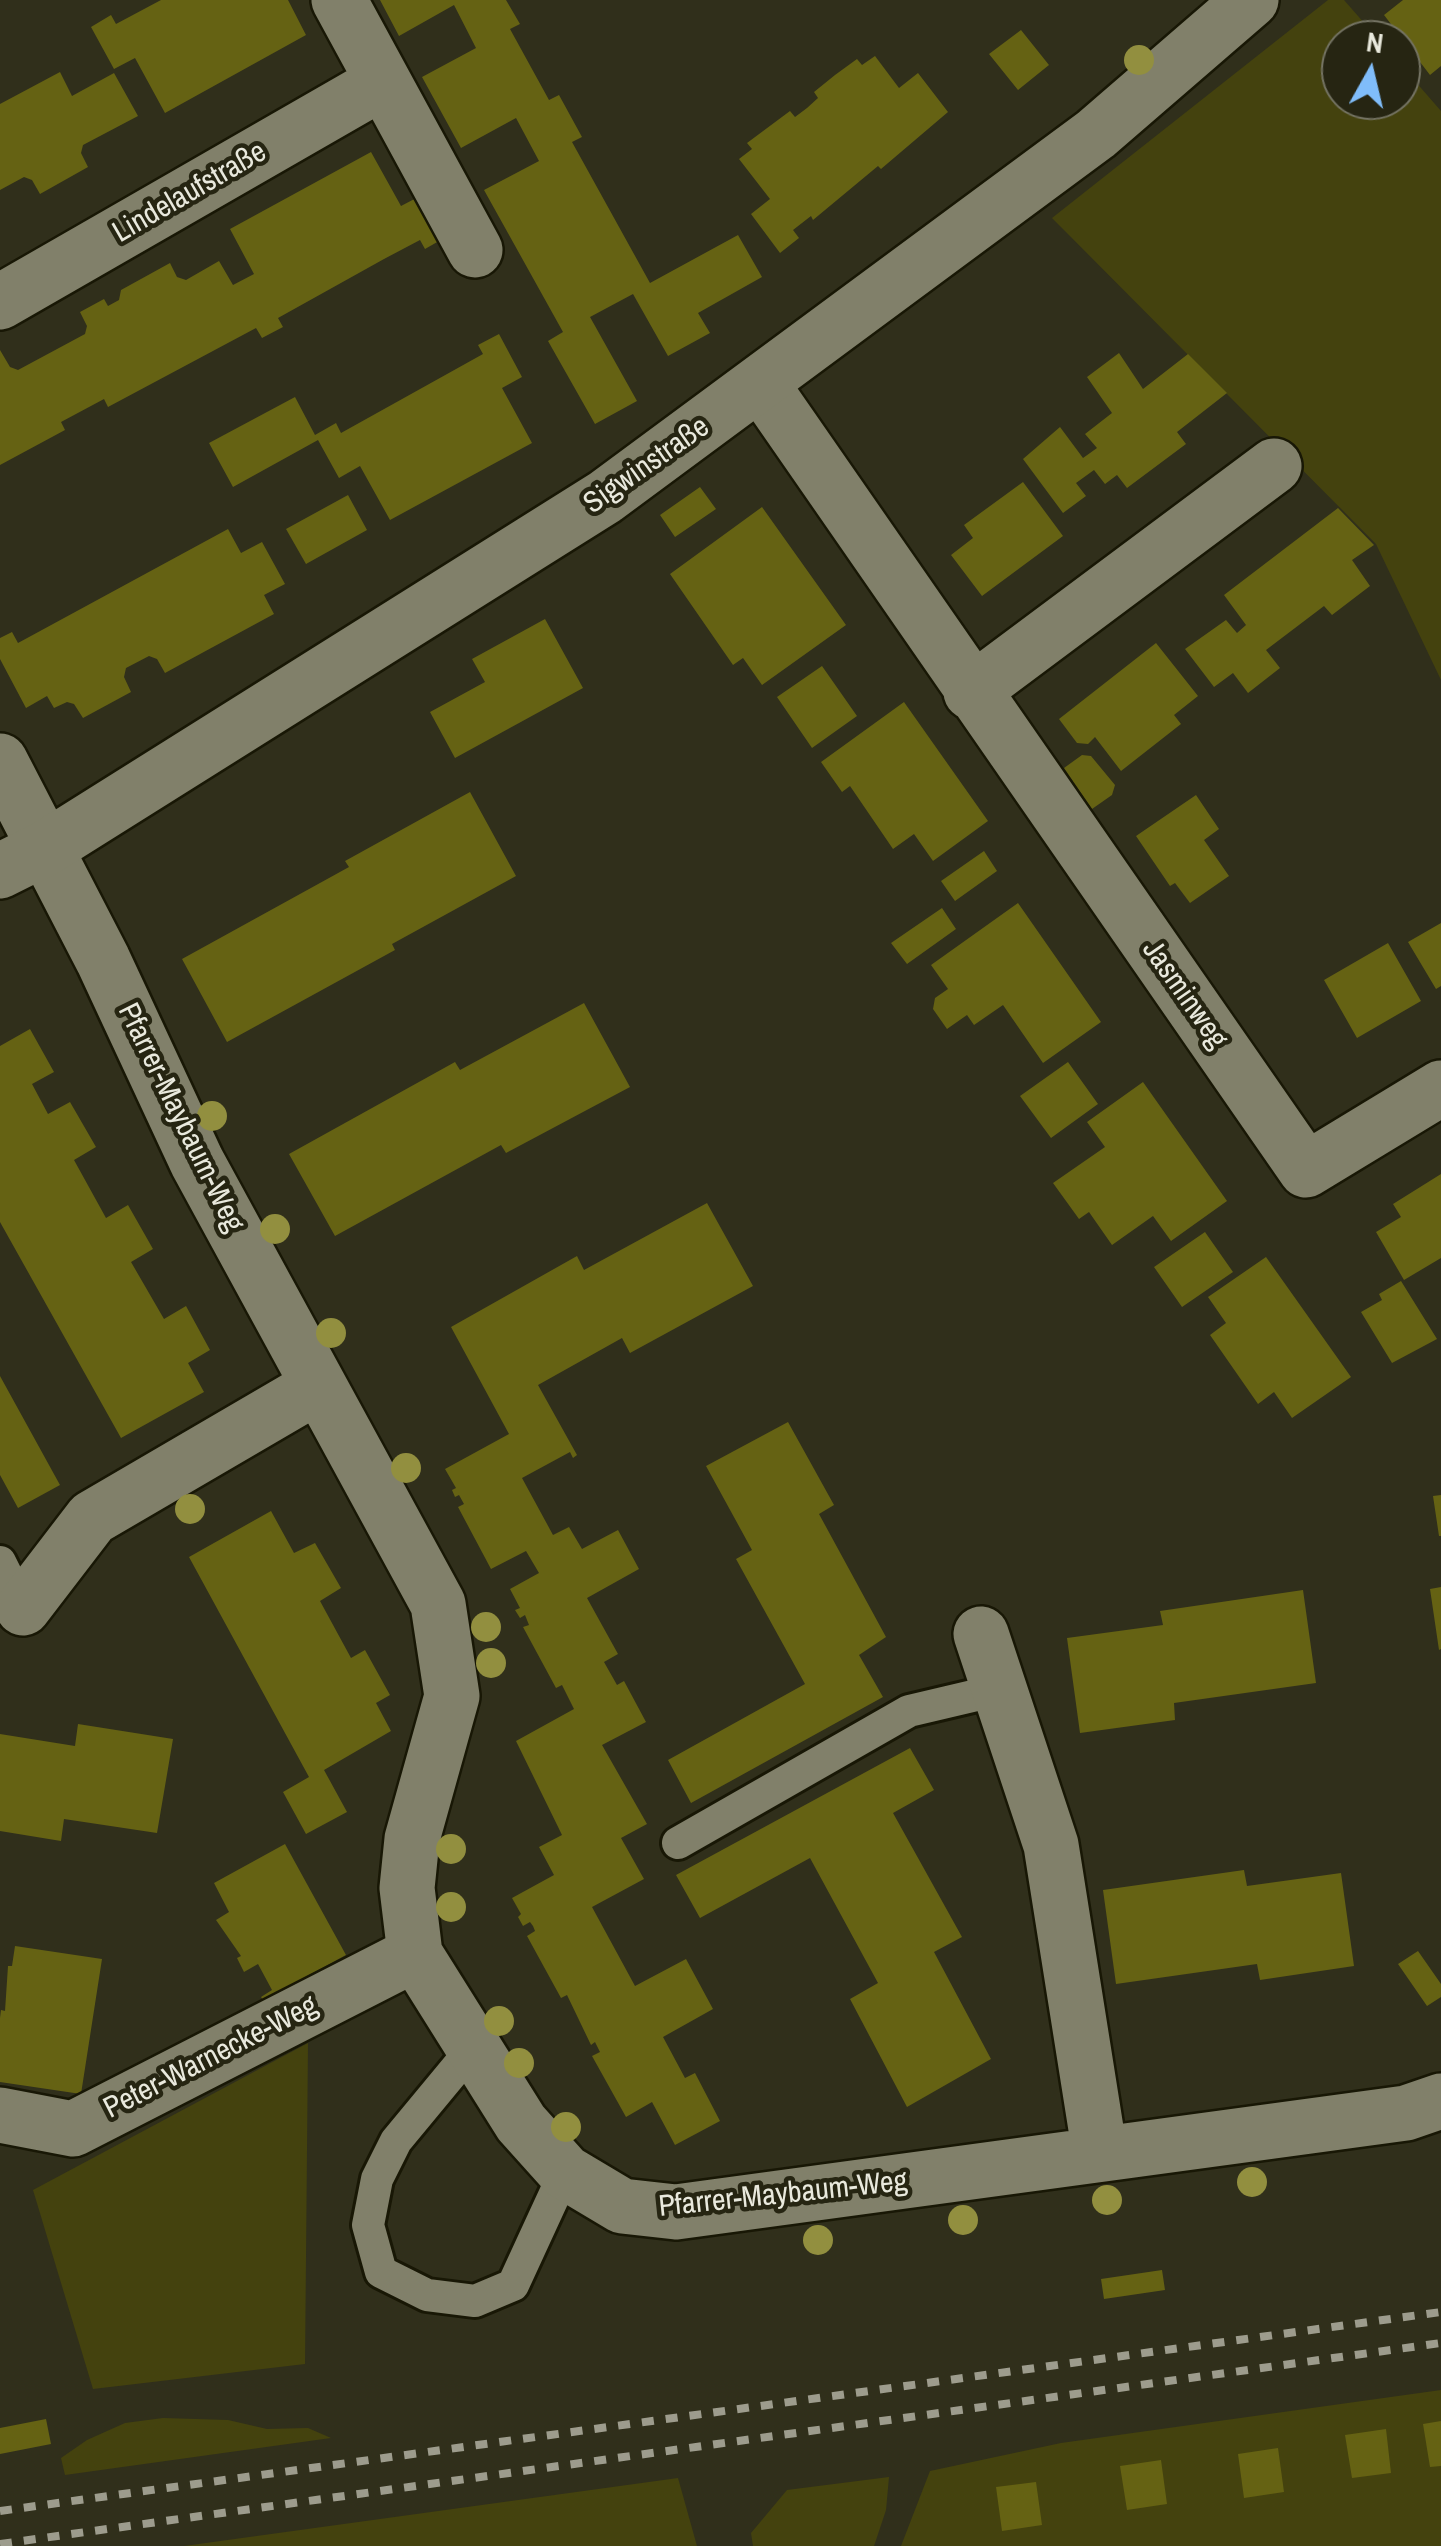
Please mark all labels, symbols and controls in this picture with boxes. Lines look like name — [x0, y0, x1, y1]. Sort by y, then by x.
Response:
north arrow — [1321, 20, 1421, 120]
text: N — [1364, 22, 1386, 62]
street label: Lindelaufstraße — [107, 135, 273, 251]
street label: Sigwinstraße — [577, 410, 717, 522]
street label: Jasminweg — [1134, 934, 1234, 1056]
street label: Pfarrer-Maybaum-Weg — [109, 998, 251, 1238]
street label: Peter-Warnecke-Weg — [98, 1989, 324, 2127]
street label: Pfarrer-Maybaum-Weg — [657, 2164, 909, 2226]

